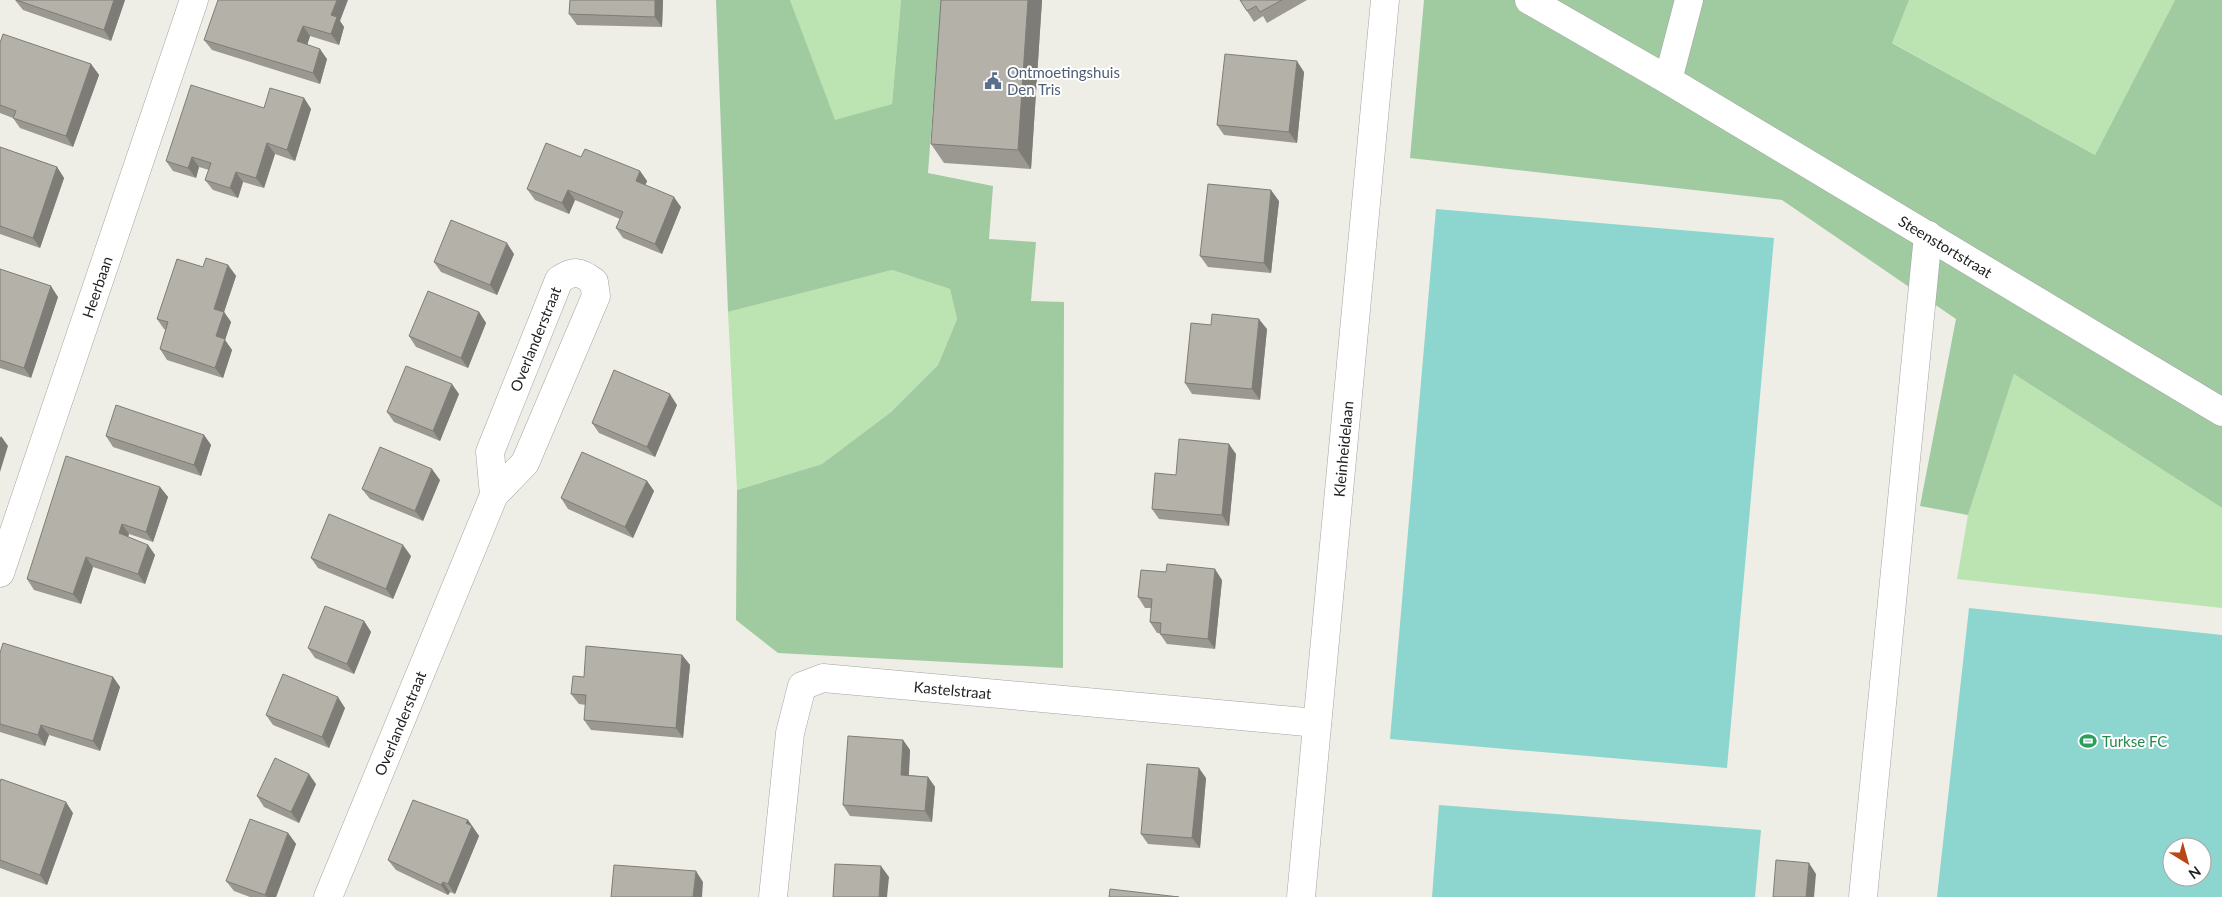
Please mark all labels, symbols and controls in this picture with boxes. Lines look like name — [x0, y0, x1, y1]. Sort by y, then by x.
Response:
place label: Ontmoetingshuis Den Tris — [1007, 63, 1120, 98]
public building icon: Ontmoetingshuis Den Tris — [983, 71, 1003, 91]
street label: Steenstortstraat — [1895, 211, 1996, 282]
street label: Heerbaan — [78, 254, 116, 320]
street label: Overlanderstraat — [506, 283, 564, 394]
street label: Kleinheidelaan — [1329, 400, 1356, 498]
street label: Overlanderstraat — [370, 668, 430, 778]
street label: Kastelstraat — [913, 677, 993, 702]
sports icon: Turkse FC — [2078, 731, 2098, 751]
place label: Turkse FC — [2102, 732, 2167, 750]
north arrow — [2162, 837, 2212, 887]
text: N — [2186, 863, 2205, 883]

